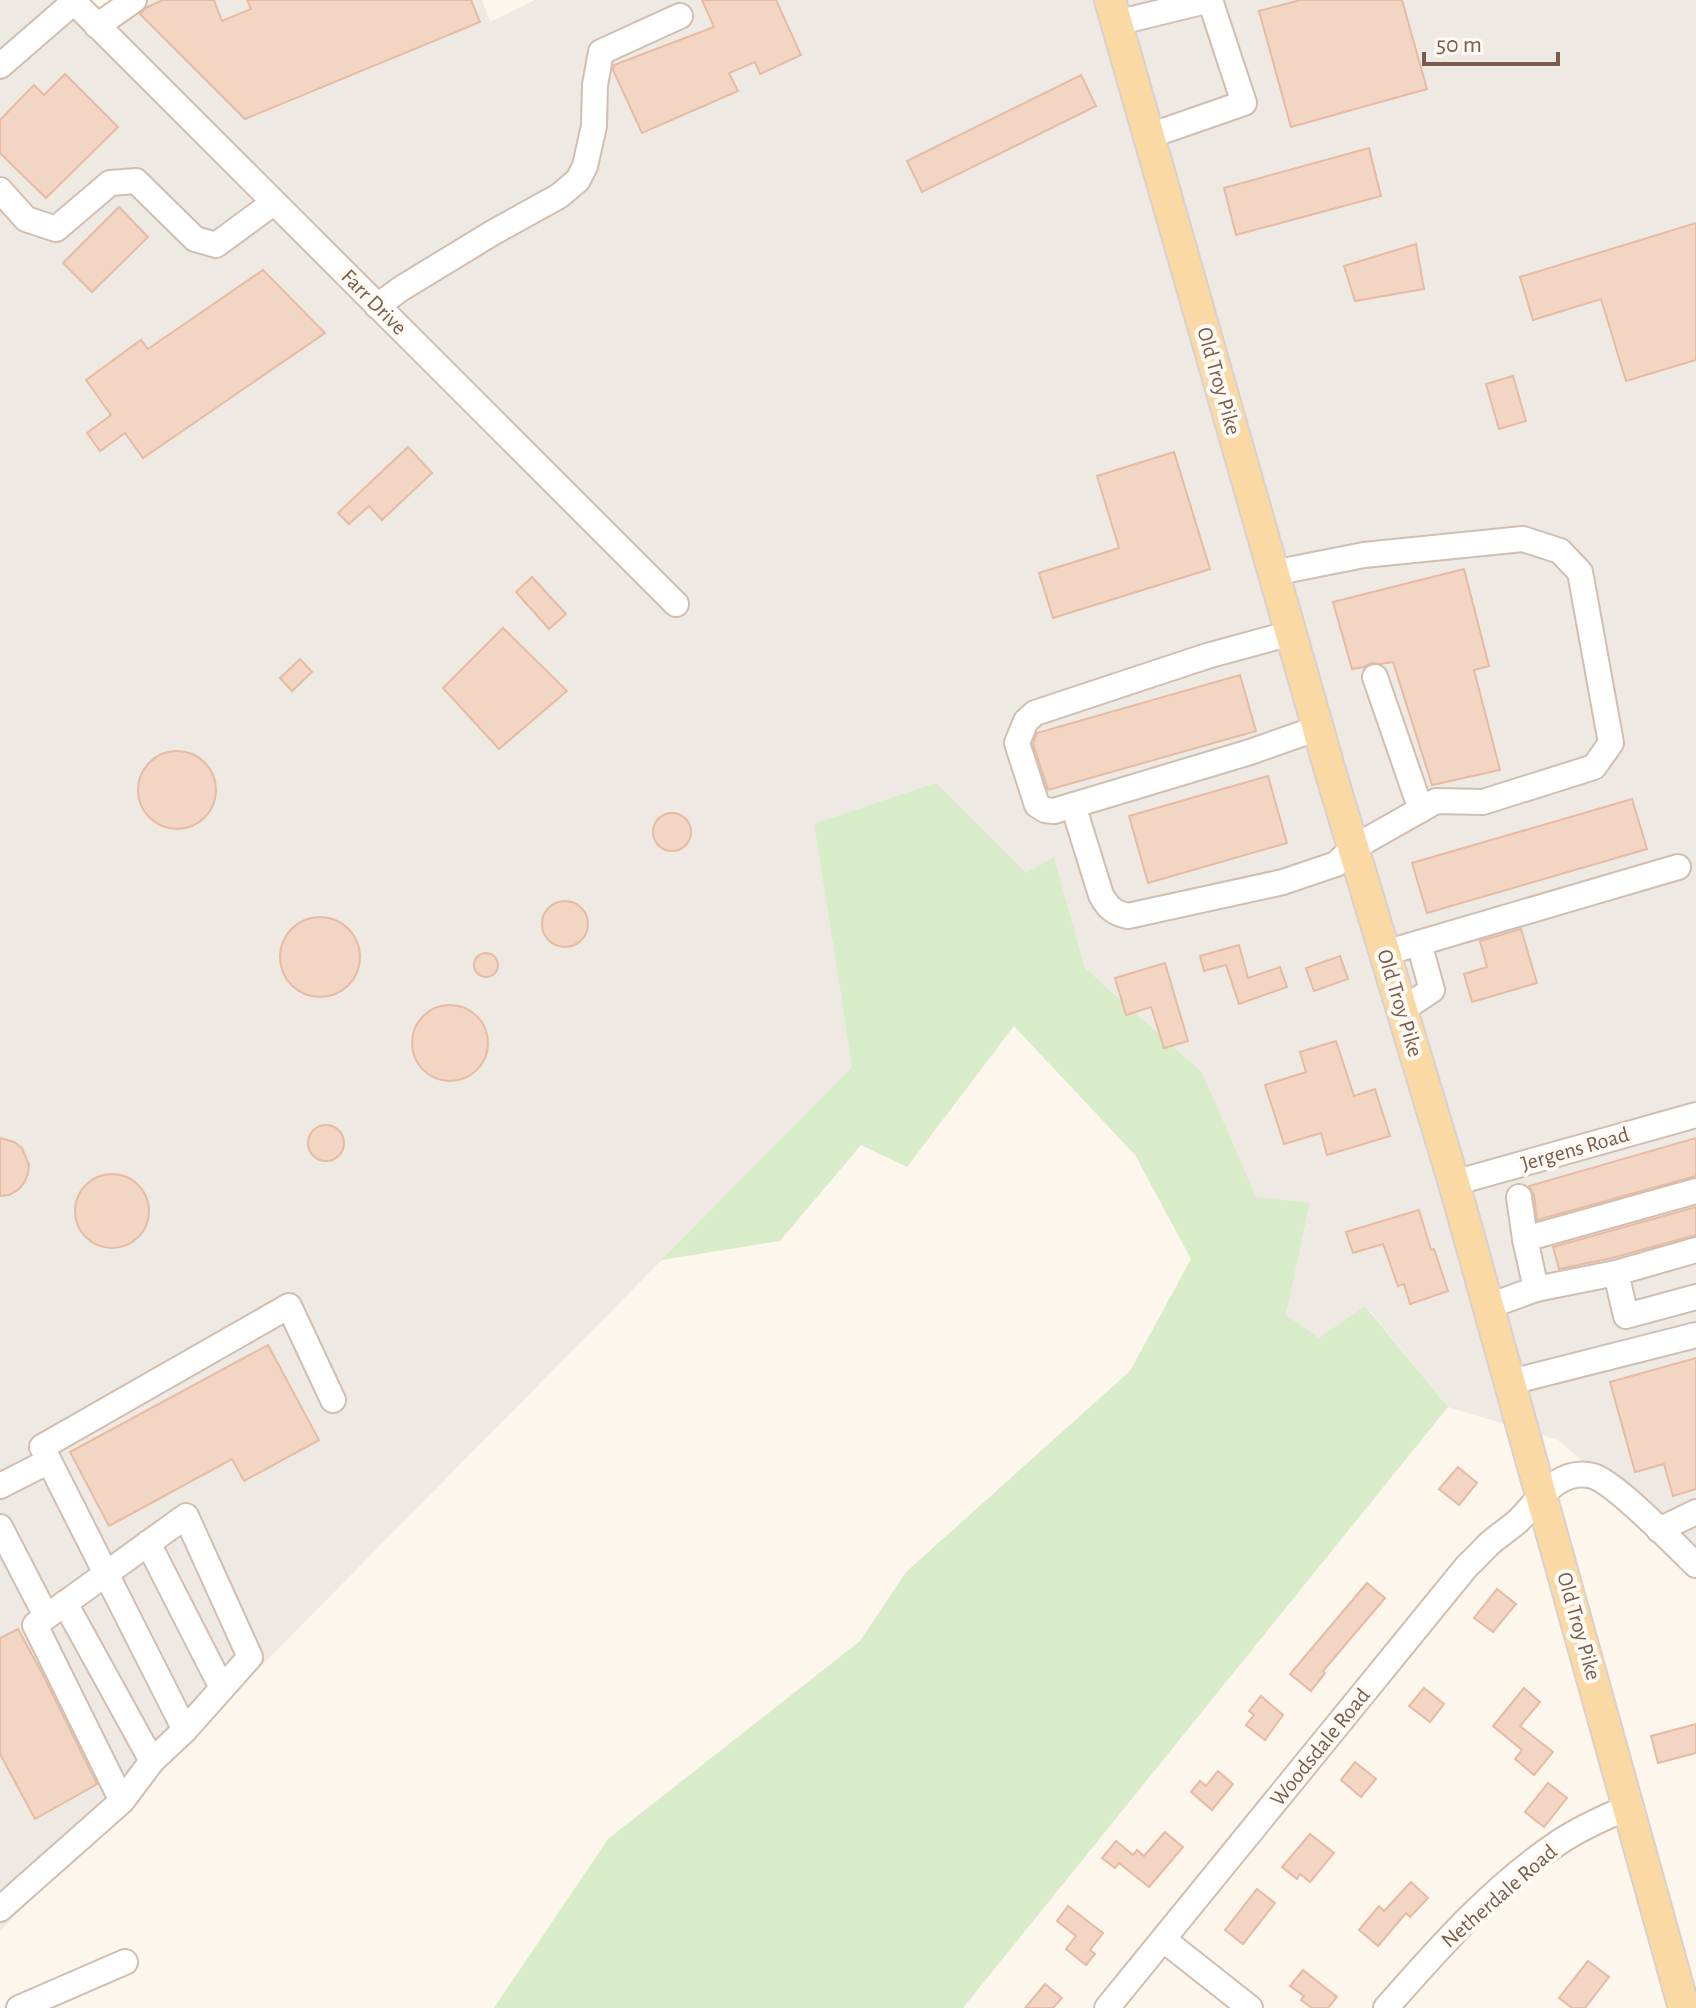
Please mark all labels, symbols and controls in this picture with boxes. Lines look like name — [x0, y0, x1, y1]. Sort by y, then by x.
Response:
scale bar — [1424, 16, 1558, 66]
text: 50 m — [1436, 33, 1482, 57]
street label: Farr Drive — [337, 265, 411, 339]
street label: Old Troy Pike — [1193, 325, 1245, 437]
street label: Old Troy Pike — [1373, 947, 1427, 1059]
street label: Jergens Road — [1518, 1123, 1632, 1175]
street label: Old Troy Pike — [1553, 1570, 1605, 1682]
street label: Woodsdale Road — [1266, 1684, 1374, 1810]
street label: Netherdale Road — [1437, 1840, 1561, 1952]

